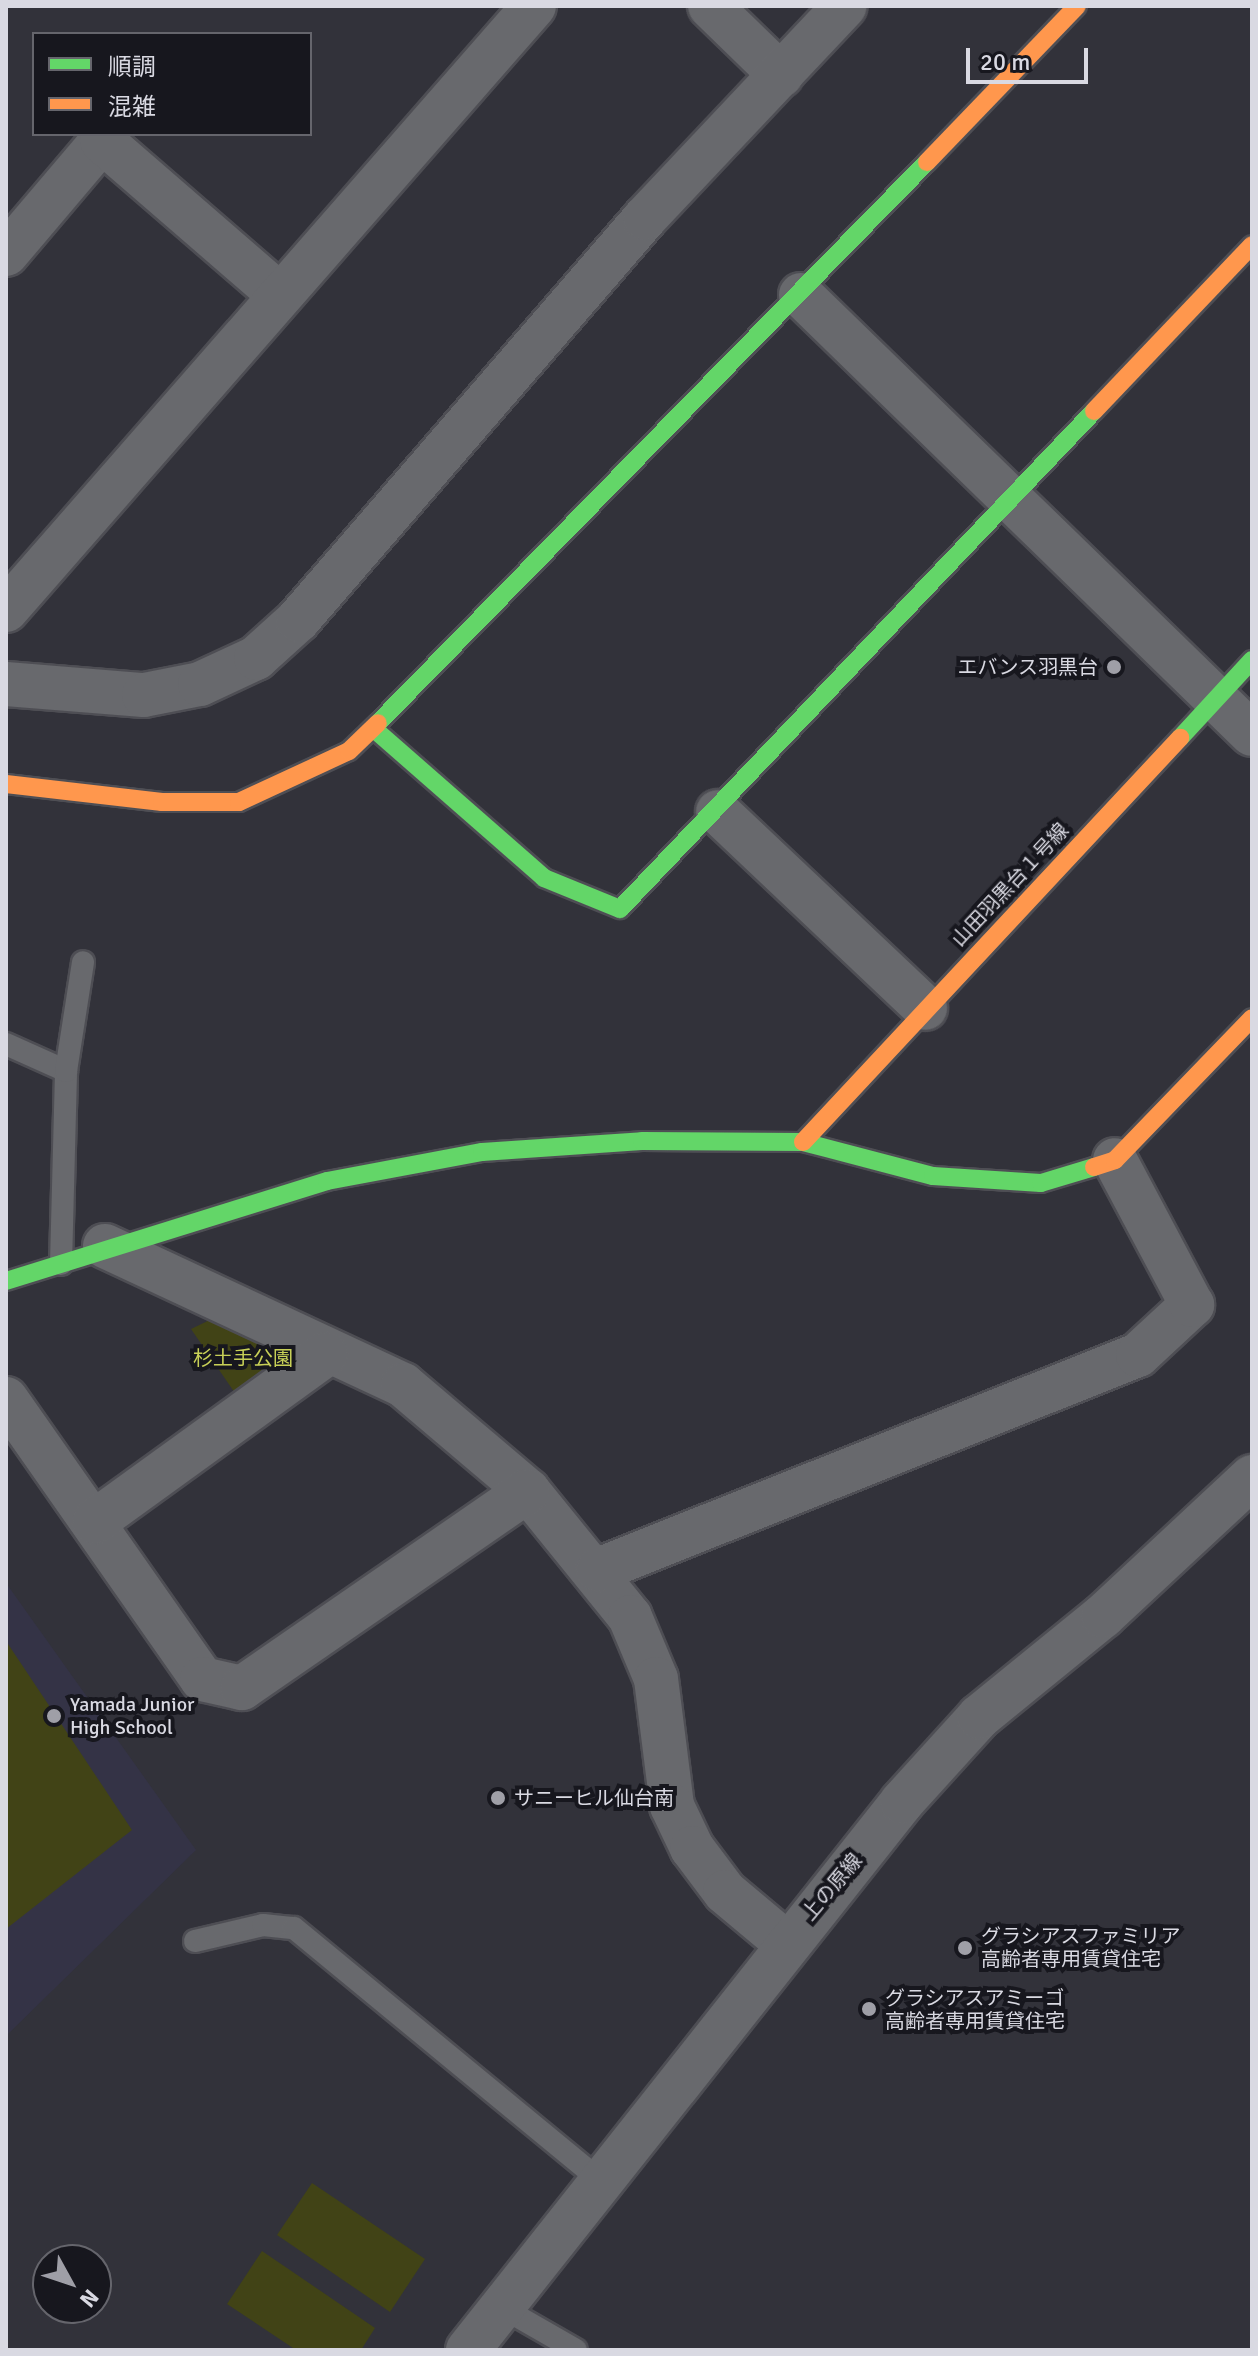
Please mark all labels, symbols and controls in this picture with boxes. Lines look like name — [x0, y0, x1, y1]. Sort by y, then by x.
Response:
legend — [32, 32, 312, 136]
scale bar — [970, 32, 1092, 82]
text: 20 m — [980, 47, 1030, 77]
text: 順調 — [108, 52, 156, 82]
text: 混雑 — [108, 92, 156, 122]
place label: エバンス羽黒台 — [958, 655, 1098, 679]
marker: エバンス羽黒台 — [1105, 658, 1123, 676]
street label: 山田羽黒台１号線 — [947, 818, 1073, 952]
park label: 杉土手公園 — [193, 1346, 293, 1370]
place label: Yamada Junior High School — [70, 1692, 194, 1739]
marker: Yamada Junior High School — [45, 1707, 63, 1725]
place label: サニーヒル仙台南 — [514, 1786, 674, 1810]
marker: サニーヒル仙台南 — [489, 1789, 507, 1807]
street label: 上の原線 — [797, 1849, 867, 1925]
place label: グラシアスファミリア 高齢者専用賃貸住宅 — [981, 1924, 1181, 1971]
marker: グラシアスファミリア 高齢者専用賃貸住宅 — [956, 1939, 974, 1957]
place label: グラシアスアミーゴ 高齢者専用賃貸住宅 — [885, 1986, 1065, 2033]
marker: グラシアスアミーゴ 高齢者専用賃貸住宅 — [860, 2000, 878, 2018]
north arrow — [32, 2244, 112, 2324]
text: N — [74, 2284, 104, 2313]

